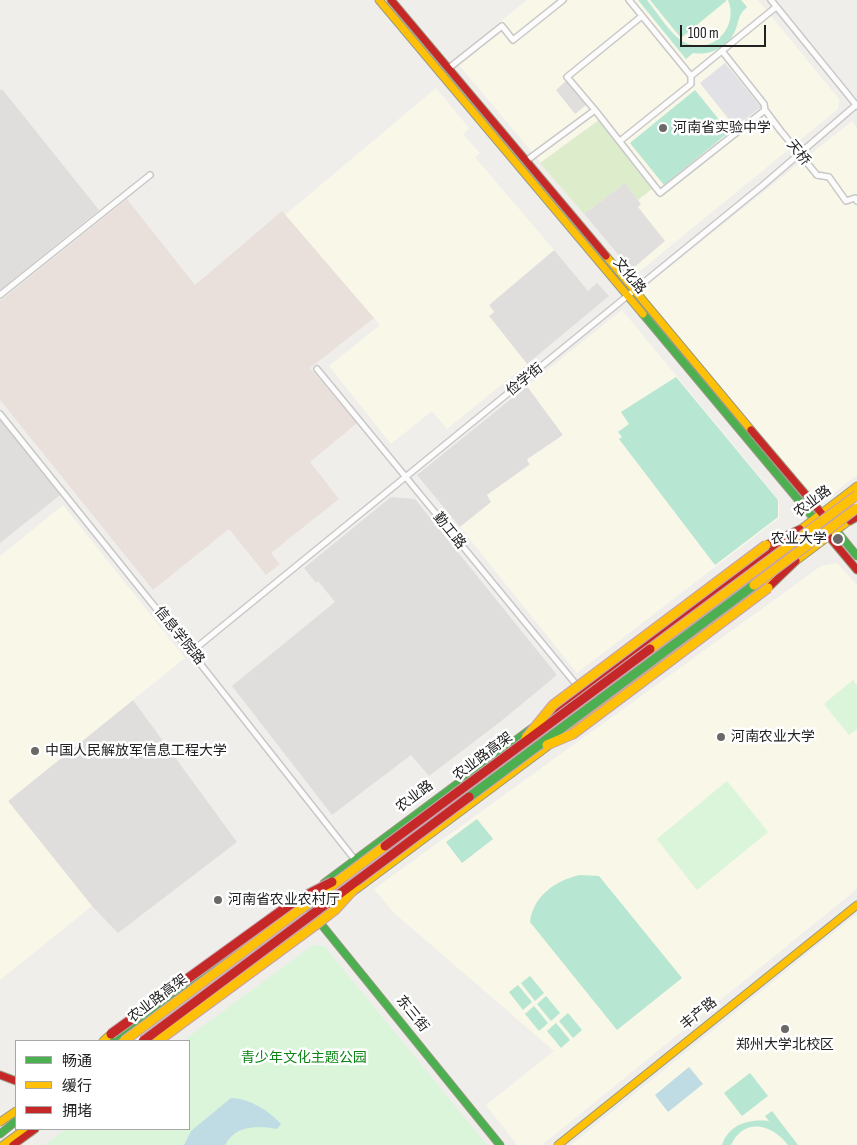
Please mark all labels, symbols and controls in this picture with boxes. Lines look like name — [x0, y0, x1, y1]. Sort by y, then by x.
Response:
scale bar — [682, 15, 768, 47]
text: 100 m — [688, 24, 719, 43]
place label: 河南省实验中学 — [673, 120, 771, 136]
marker: 河南省实验中学 — [657, 122, 669, 134]
street label: 天桥 — [783, 137, 813, 169]
street label: 文化路 — [609, 254, 649, 298]
street label: 俭学街 — [503, 360, 547, 400]
street label: 农业路 — [791, 483, 835, 521]
street label: 勤工路 — [429, 509, 469, 553]
place label: 农业大学 — [771, 531, 827, 547]
marker: 农业大学 — [831, 532, 845, 546]
street label: 信息学院路 — [150, 604, 208, 668]
street label: 农业路高架 — [450, 729, 516, 785]
place label: 河南农业大学 — [731, 729, 815, 745]
marker: 河南农业大学 — [715, 731, 727, 743]
place label: 中国人民解放军信息工程大学 — [45, 743, 227, 759]
marker: 中国人民解放军信息工程大学 — [29, 745, 41, 757]
street label: 农业路 — [393, 778, 437, 816]
place label: 河南省农业农村厅 — [228, 892, 340, 908]
marker: 河南省农业农村厅 — [212, 894, 224, 906]
street label: 农业路高架 — [125, 971, 191, 1027]
street label: 东三街 — [392, 992, 432, 1036]
street label: 丰产路 — [677, 994, 721, 1034]
marker: 郑州大学北校区 — [779, 1023, 791, 1035]
place label: 郑州大学北校区 — [736, 1037, 834, 1053]
legend — [15, 1040, 190, 1130]
park label: 青少年文化主题公园 — [241, 1050, 367, 1066]
text: 畅通 — [62, 1052, 92, 1071]
text: 缓行 — [62, 1077, 92, 1096]
text: 拥堵 — [62, 1102, 92, 1121]

